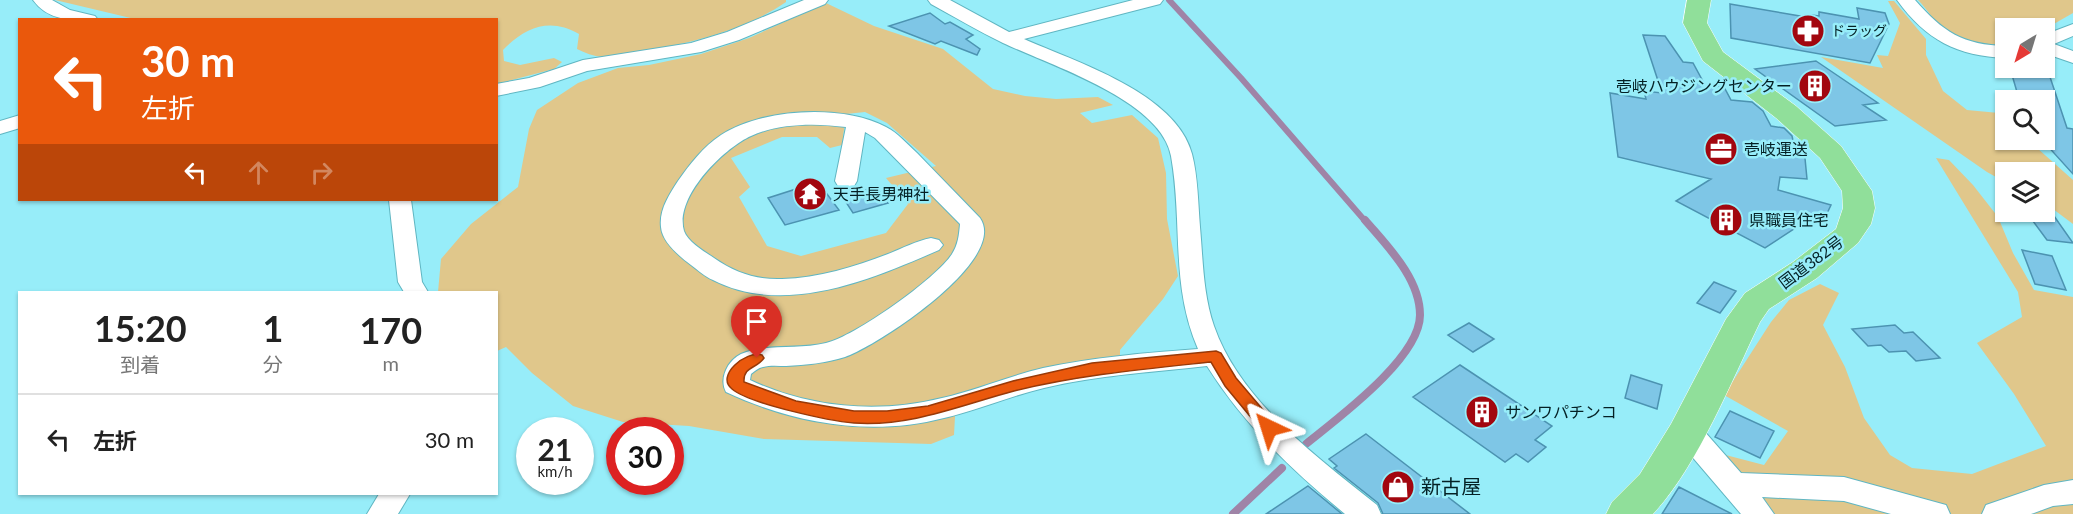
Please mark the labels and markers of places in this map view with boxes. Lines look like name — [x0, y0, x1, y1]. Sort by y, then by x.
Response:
pharmacy icon: ドラッグ — [1790, 13, 1826, 49]
place label: ドラッグ — [1831, 22, 1887, 39]
building icon: 壱岐ハウジングセンター — [1797, 68, 1833, 104]
place label: 壱岐ハウジングセンター — [1616, 76, 1792, 95]
office icon: 壱岐運送 — [1703, 131, 1739, 167]
place label: 壱岐運送 — [1744, 139, 1808, 158]
temple icon: 天手長男神社 — [792, 176, 828, 212]
place label: 天手長男神社 — [833, 184, 929, 203]
building icon: 県職員住宅 — [1708, 202, 1744, 238]
place label: 県職員住宅 — [1749, 210, 1829, 229]
pin — [731, 296, 782, 358]
building icon: サンワパチンコ — [1464, 394, 1500, 430]
place label: サンワパチンコ — [1505, 402, 1617, 421]
shop icon: 新古屋 — [1380, 469, 1416, 505]
place label: 新古屋 — [1421, 474, 1481, 498]

